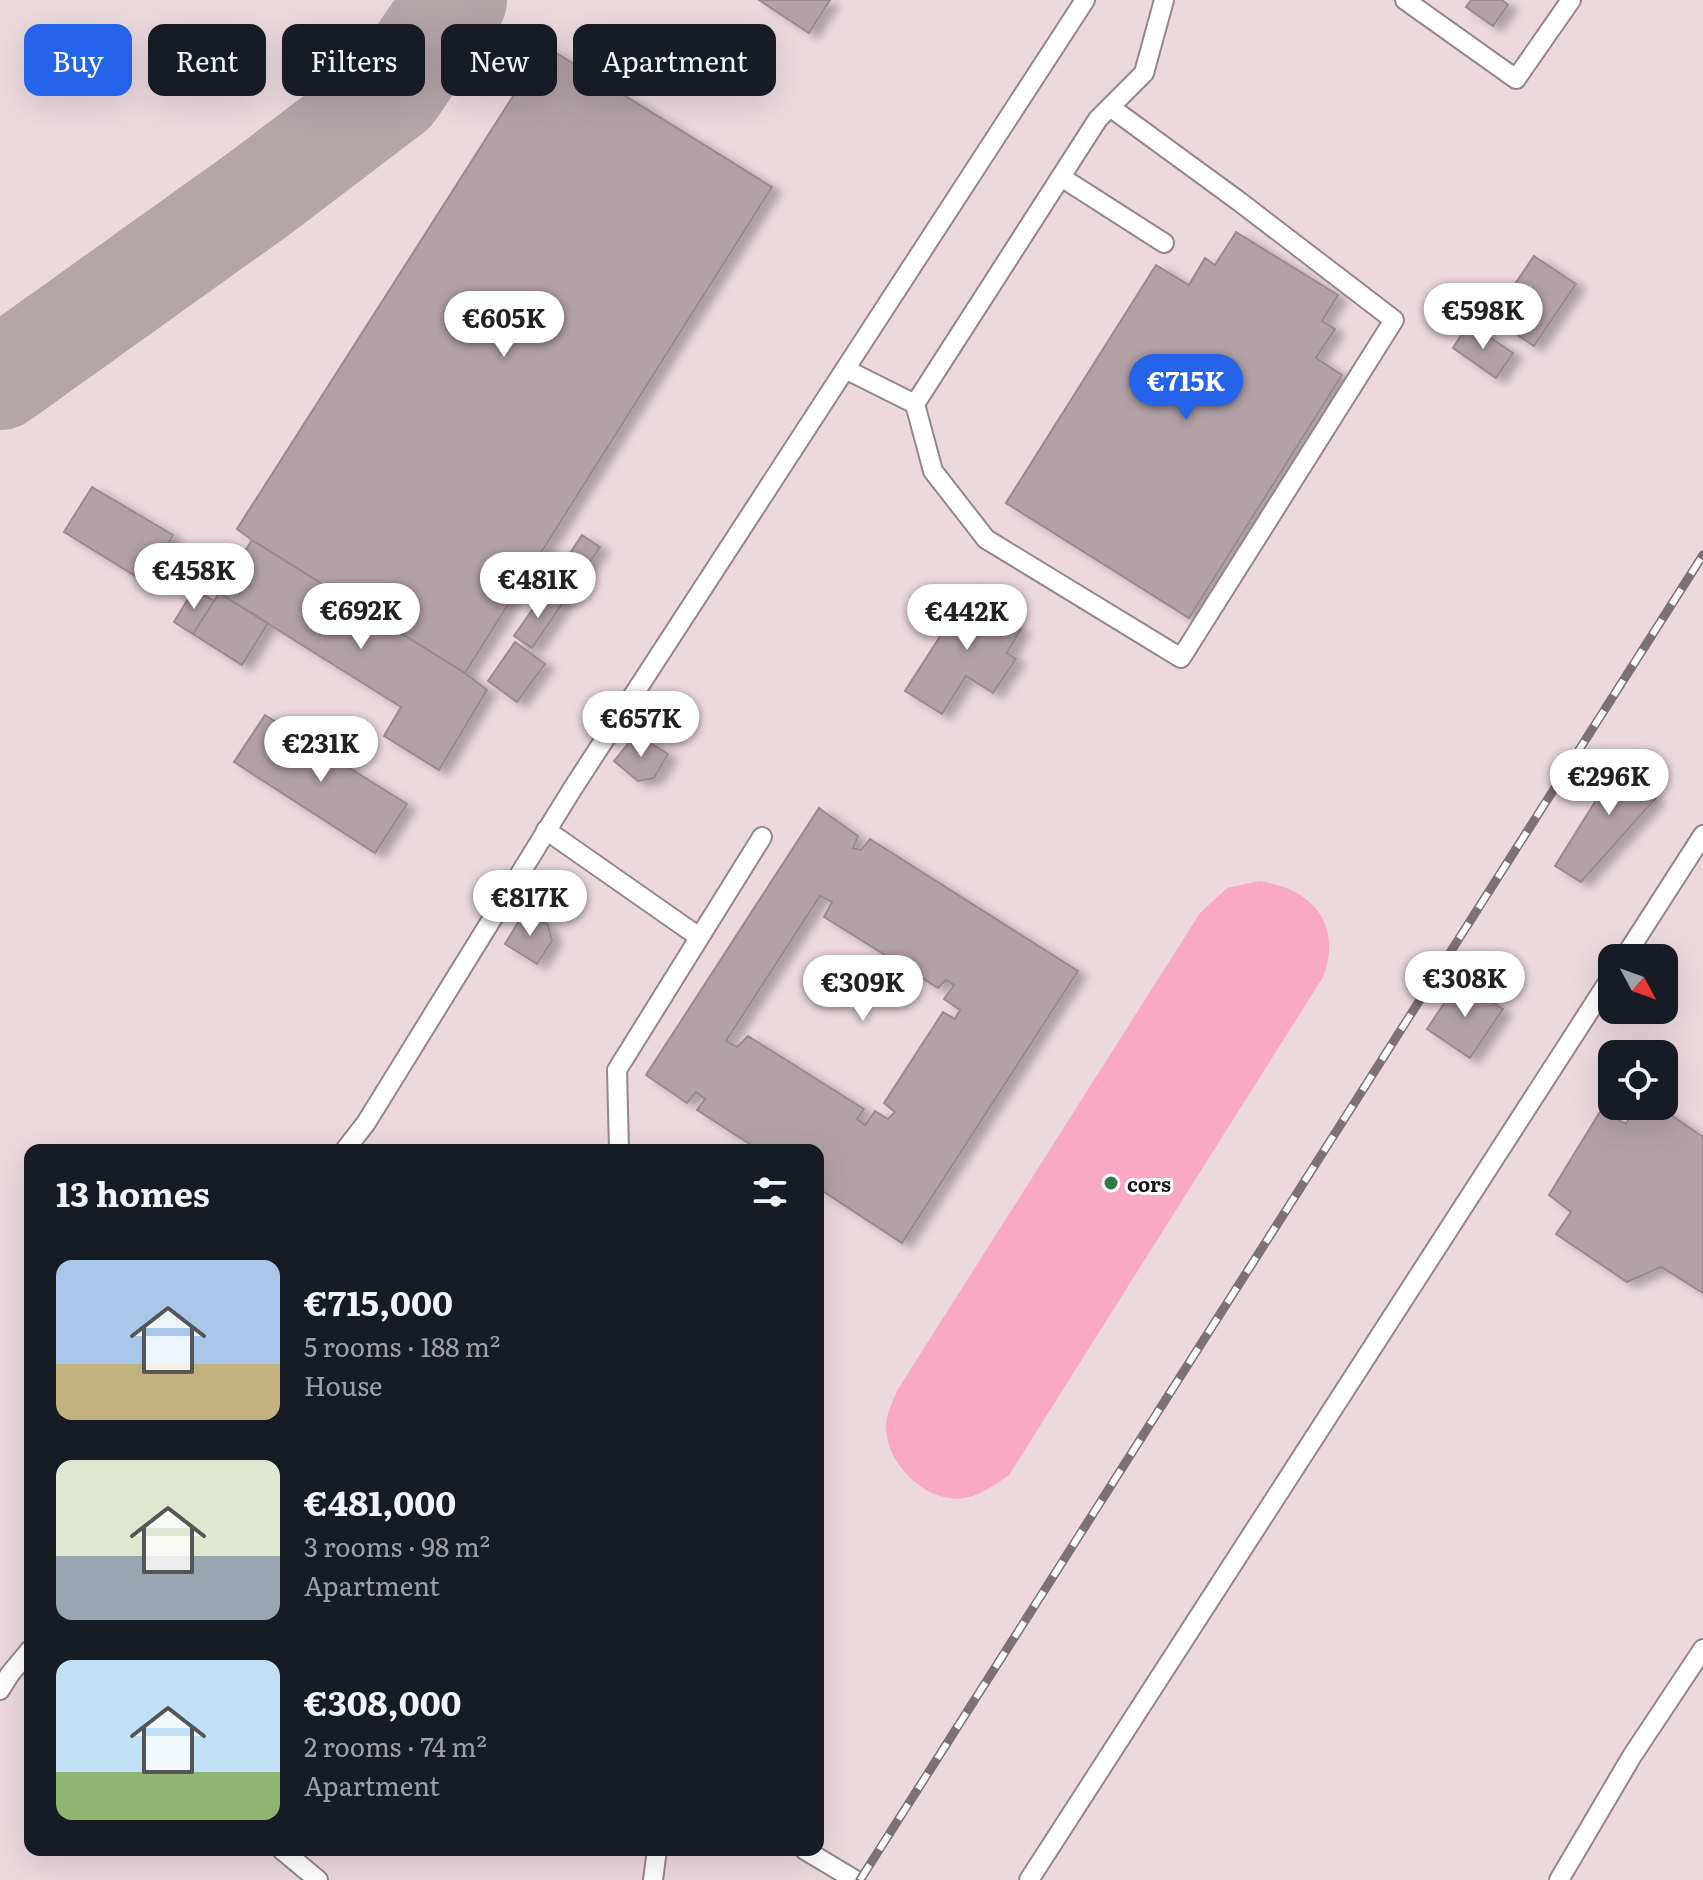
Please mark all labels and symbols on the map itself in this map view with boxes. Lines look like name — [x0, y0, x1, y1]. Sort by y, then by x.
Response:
pin: €598K — [1427, 283, 1539, 351]
pin: €605K — [448, 291, 560, 359]
pin: €715K — [1130, 354, 1242, 422]
pin: €458K — [138, 543, 250, 611]
pin: €481K — [482, 552, 594, 620]
pin: €692K — [305, 583, 417, 651]
pin: €442K — [911, 584, 1023, 652]
pin: €657K — [585, 691, 697, 759]
pin: €231K — [265, 716, 377, 784]
pin: €296K — [1553, 749, 1665, 817]
pin: €817K — [474, 870, 586, 938]
north arrow — [1598, 944, 1678, 1024]
pin: €308K — [1409, 951, 1521, 1019]
pin: €309K — [807, 955, 919, 1023]
place label: cors — [1127, 1168, 1171, 1198]
marker: cors — [1102, 1174, 1120, 1192]

